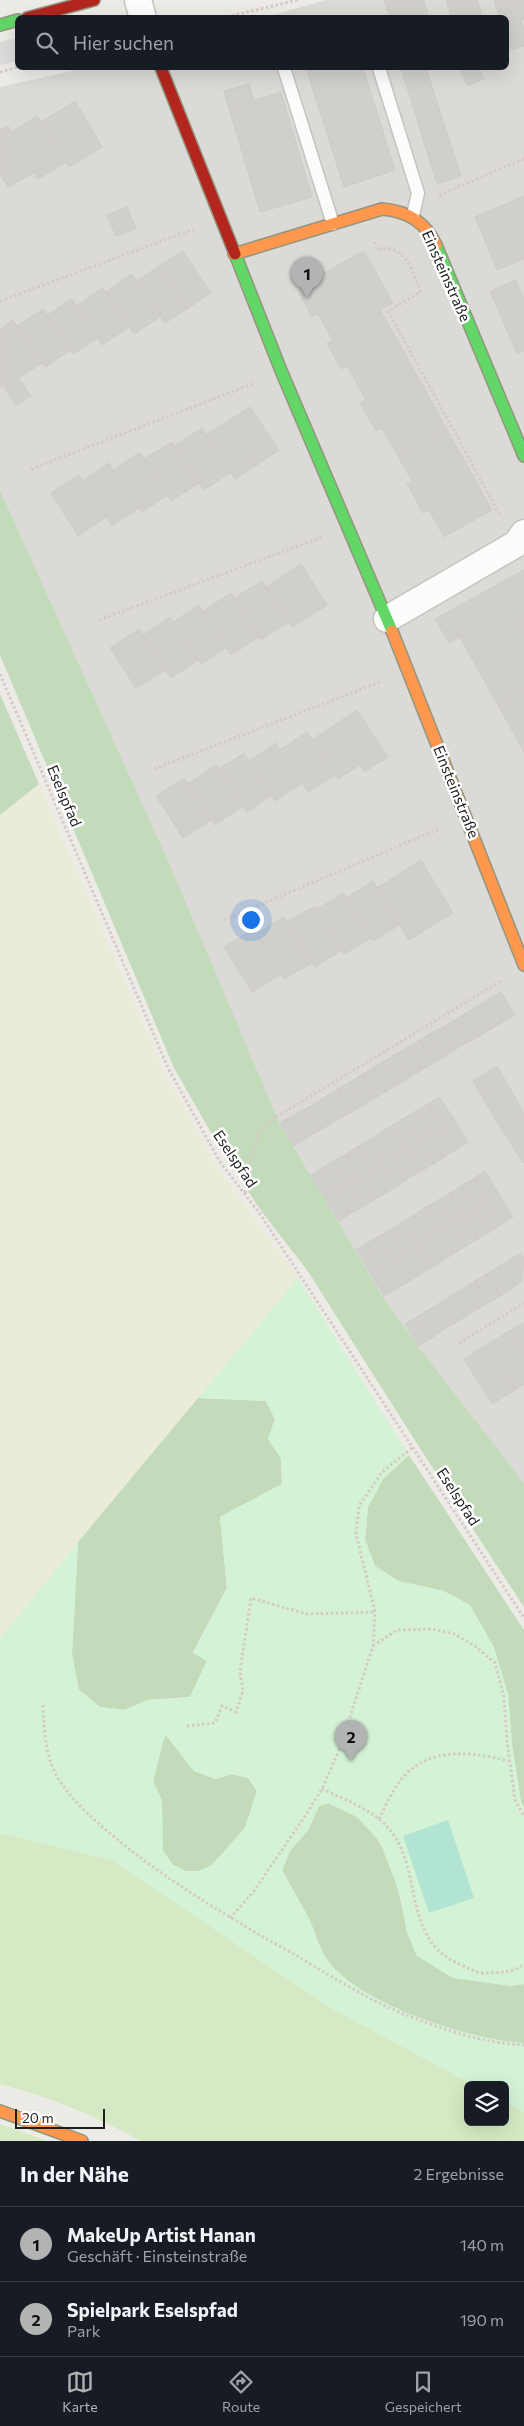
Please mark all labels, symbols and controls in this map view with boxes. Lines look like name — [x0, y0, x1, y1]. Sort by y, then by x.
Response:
search box — [15, 15, 509, 70]
icon: search — [33, 29, 61, 57]
text: Hier suchen — [73, 31, 174, 54]
street label: Einsteinstraße — [419, 227, 475, 324]
pin: 1 — [291, 257, 323, 298]
street label: Einsteinstraße — [430, 743, 484, 841]
street label: Eselspfad — [44, 762, 86, 829]
your location — [238, 907, 264, 933]
street label: Eselspfad — [210, 1126, 262, 1191]
street label: Eselspfad — [434, 1464, 484, 1529]
pin: 2 — [335, 1720, 367, 1761]
map controls — [464, 2081, 509, 2126]
button: layers — [464, 2081, 509, 2126]
scale bar — [15, 2106, 105, 2129]
text: 20 m — [22, 2109, 54, 2126]
text: In der Nähe — [20, 2161, 129, 2186]
text: 2 Ergebnisse — [414, 2164, 504, 2183]
text: MakeUp Artist Hanan — [67, 2223, 256, 2246]
text: 1 — [32, 2235, 40, 2254]
text: 140 m — [460, 2235, 504, 2254]
text: Geschäft · Einsteinstraße — [67, 2246, 247, 2265]
text: Spielpark Eselspfad — [67, 2298, 238, 2321]
text: 2 — [31, 2310, 41, 2329]
text: 190 m — [460, 2310, 504, 2329]
text: Park — [67, 2321, 100, 2340]
tab: Karte — [62, 2368, 98, 2415]
tab: Route — [222, 2368, 260, 2415]
tab: Gespeichert — [385, 2368, 462, 2415]

